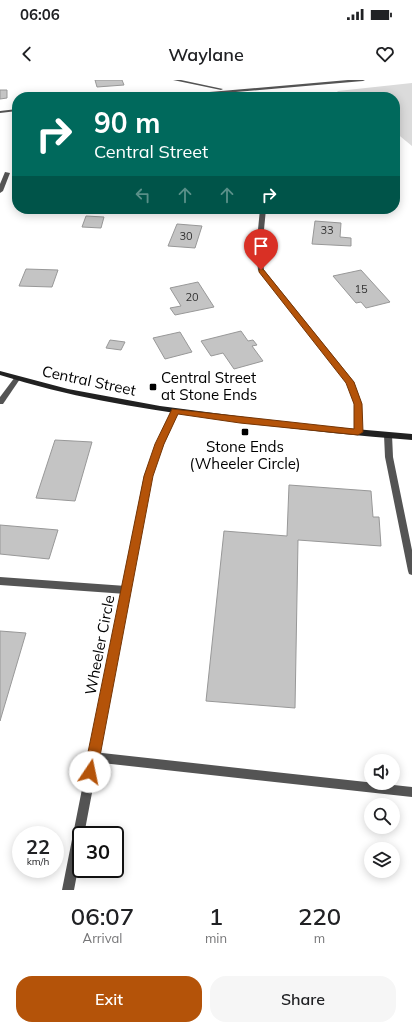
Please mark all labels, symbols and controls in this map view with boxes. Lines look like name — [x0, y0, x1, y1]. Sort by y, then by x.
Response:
text: 06:06 — [20, 5, 60, 24]
icon: back — [16, 43, 38, 65]
text: Waylane — [168, 43, 244, 66]
icon: heart — [374, 43, 396, 65]
text: 90 m — [94, 105, 160, 140]
icon: right — [28, 108, 80, 160]
text: Central Street — [94, 140, 208, 163]
icon: left — [132, 184, 154, 206]
icon: ahead — [174, 184, 196, 206]
icon: ahead — [216, 184, 238, 206]
icon: right — [258, 184, 280, 206]
house number: 33 — [320, 223, 334, 237]
house number: 30 — [179, 229, 193, 243]
pin — [244, 229, 278, 270]
icon: arrive — [250, 235, 272, 257]
house number: 15 — [354, 282, 368, 296]
house number: 20 — [185, 290, 199, 304]
street label: Central Street — [41, 361, 138, 400]
place label: Central Street at Stone Ends — [161, 368, 257, 404]
marker: Central Street at Stone Ends — [148, 382, 158, 392]
marker: Stone Ends (Wheeler Circle) — [240, 427, 250, 437]
place label: Stone Ends (Wheeler Circle) — [189, 437, 301, 473]
street label: Wheeler Circle — [81, 593, 118, 696]
position arrow — [69, 751, 111, 793]
map controls — [364, 754, 400, 878]
button: sound — [364, 754, 400, 790]
button: search — [364, 798, 400, 834]
speed limit sign: 30 — [72, 826, 124, 878]
text: 22 — [26, 834, 50, 859]
button: layers — [364, 842, 400, 878]
text: km/h — [27, 855, 49, 868]
text: 06:07 — [71, 901, 134, 931]
text: 1 — [209, 901, 223, 931]
text: 220 — [298, 901, 341, 931]
text: Arrival — [83, 930, 122, 946]
text: min — [205, 930, 227, 946]
text: m — [314, 930, 325, 946]
button: Exit — [16, 976, 202, 1022]
button: Share — [210, 976, 396, 1022]

